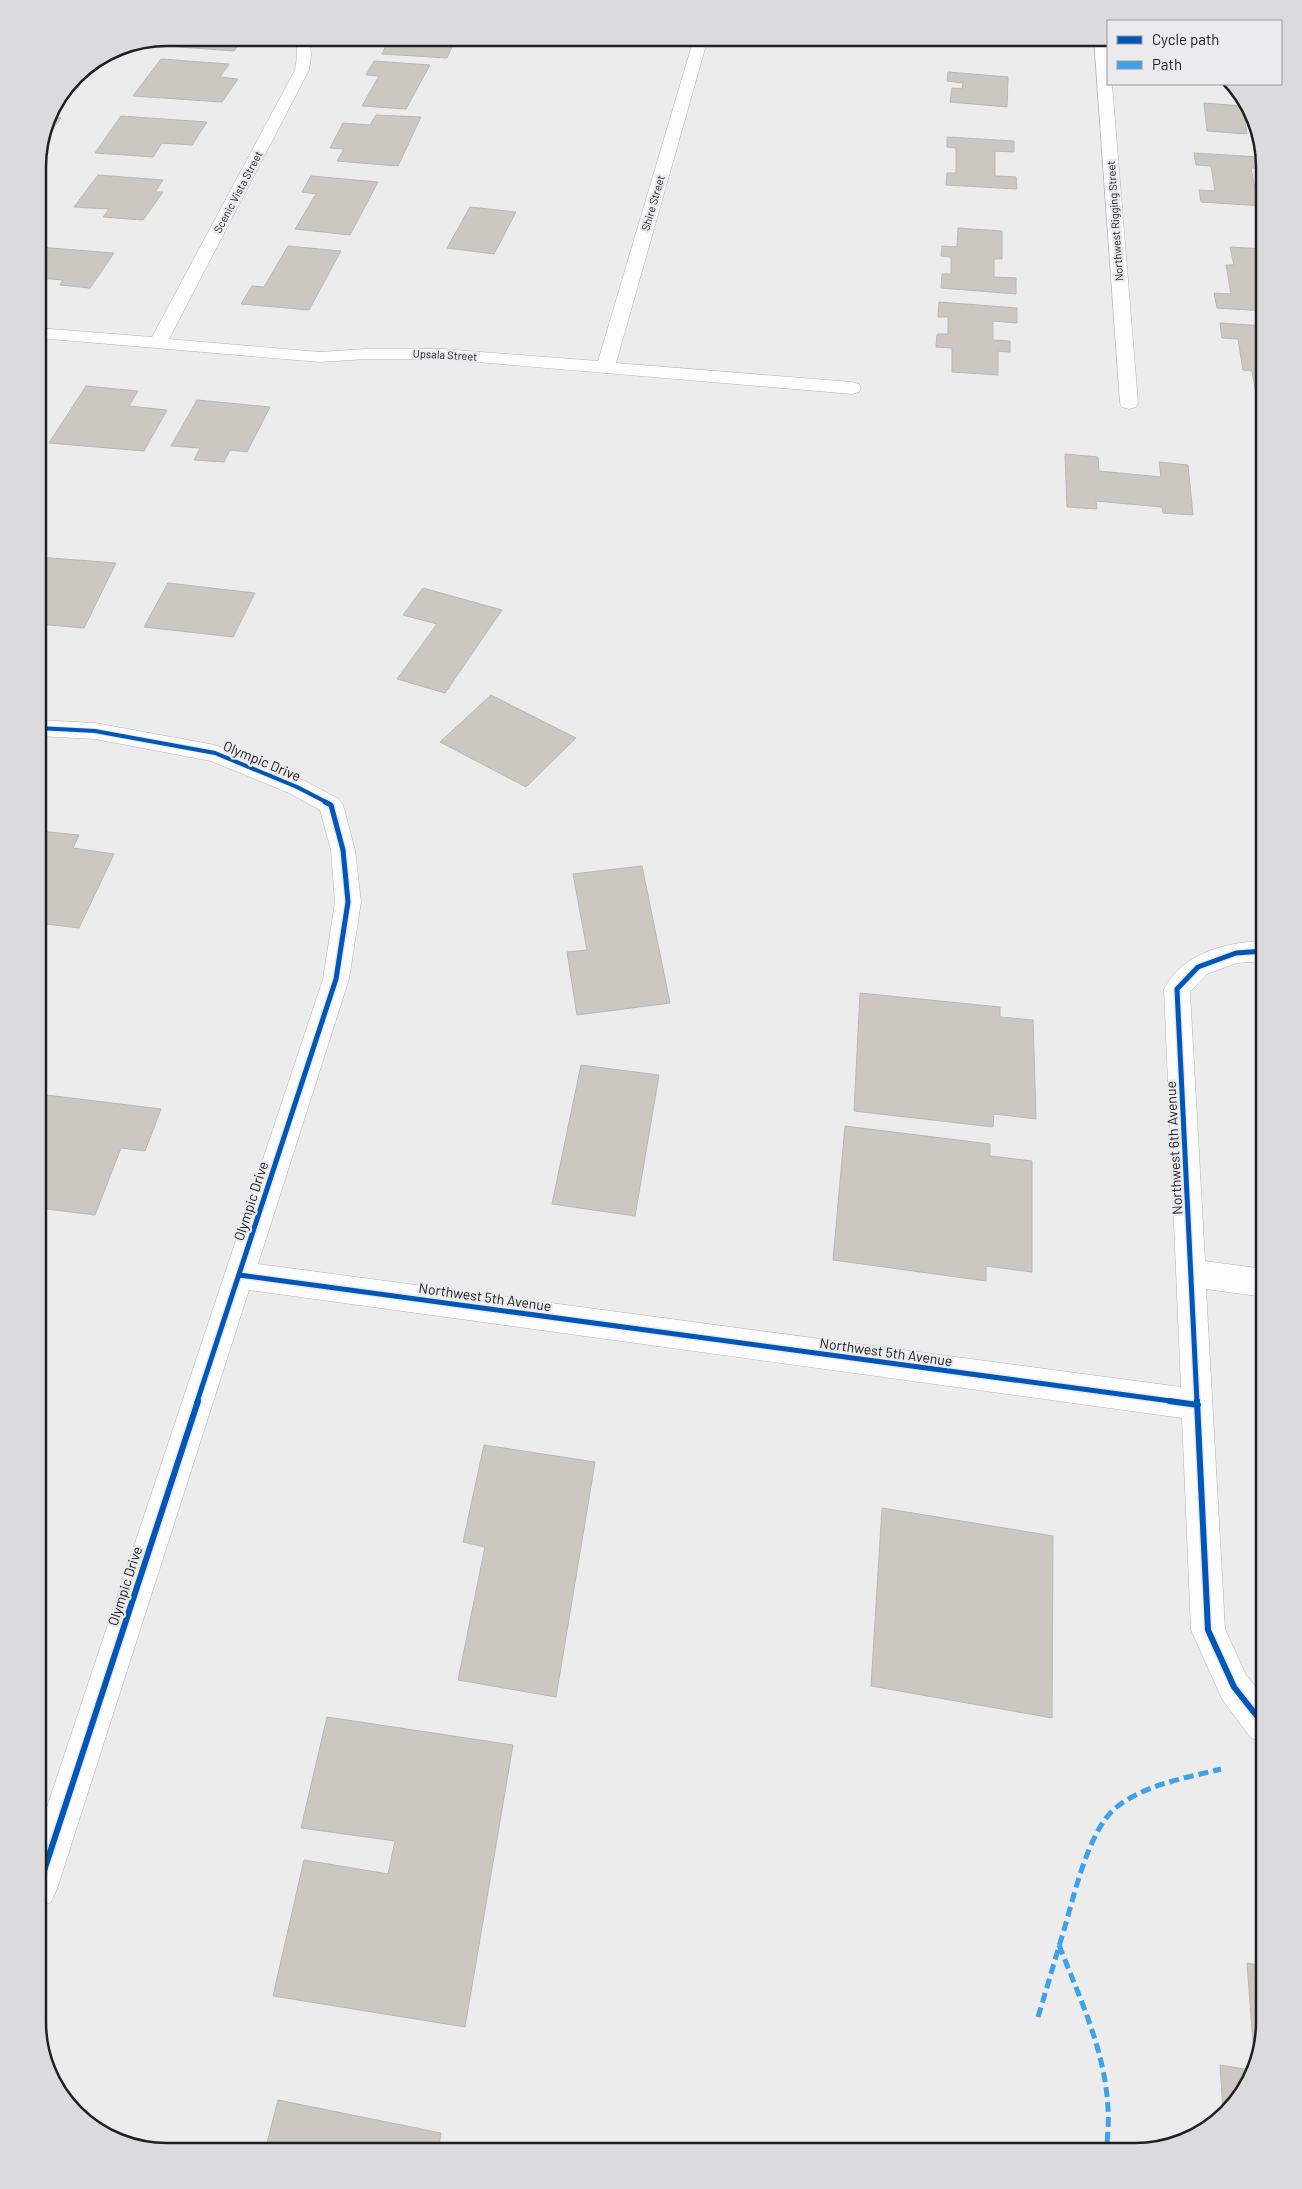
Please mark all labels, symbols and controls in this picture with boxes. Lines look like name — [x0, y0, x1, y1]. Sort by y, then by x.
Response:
legend — [1107, 20, 1282, 85]
text: Cycle path — [1152, 30, 1219, 48]
text: Path — [1152, 55, 1182, 73]
street label: Scenic Vista Street — [210, 149, 265, 235]
street label: Northwest Rigging Street — [1104, 160, 1125, 282]
street label: Shire Street — [638, 174, 667, 232]
street label: Upsala Street — [412, 346, 478, 363]
street label: Olympic Drive — [221, 737, 304, 784]
street label: Northwest 6th Avenue — [1162, 1081, 1185, 1215]
street label: Olympic Drive — [230, 1159, 271, 1243]
street label: Northwest 5th Avenue — [418, 1279, 553, 1314]
street label: Northwest 5th Avenue — [819, 1334, 954, 1369]
street label: Olympic Drive — [104, 1544, 145, 1628]

